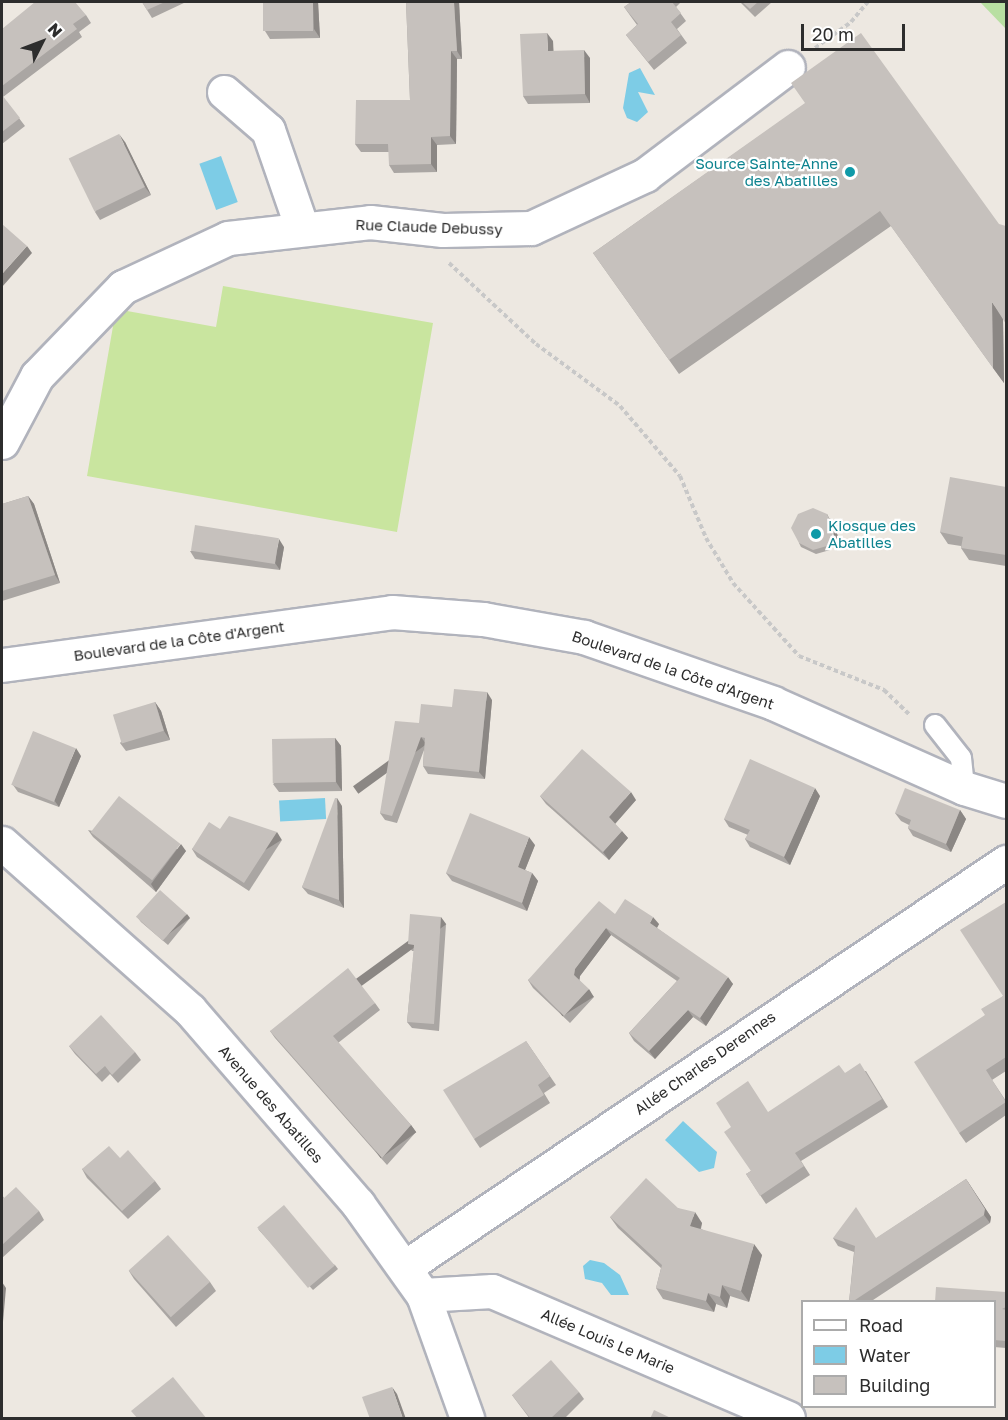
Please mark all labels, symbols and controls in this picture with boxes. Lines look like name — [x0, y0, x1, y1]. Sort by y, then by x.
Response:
north arrow — [12, 12, 72, 72]
scale bar — [804, 12, 908, 50]
text: N — [44, 19, 67, 41]
text: 20 m — [812, 23, 854, 45]
place label: Source Sainte-Anne des Abatilles — [695, 154, 838, 189]
marker: Source Sainte-Anne des Abatilles — [843, 165, 857, 179]
street label: Rue Claude Debussy — [355, 215, 503, 239]
place label: Kiosque des Abatilles — [828, 516, 916, 551]
marker: Kiosque des Abatilles — [809, 527, 823, 541]
street label: Boulevard de la Côte d'Argent — [72, 617, 286, 665]
street label: Boulevard de la Côte d'Argent — [570, 627, 776, 713]
street label: Allée Charles Derennes — [631, 1007, 779, 1119]
street label: Avenue des Abatilles — [215, 1041, 327, 1167]
legend — [801, 1300, 996, 1408]
street label: Allée Louis Le Marie — [539, 1305, 677, 1377]
text: Road — [859, 1314, 903, 1336]
text: Water — [859, 1344, 910, 1366]
text: Building — [859, 1374, 930, 1396]

